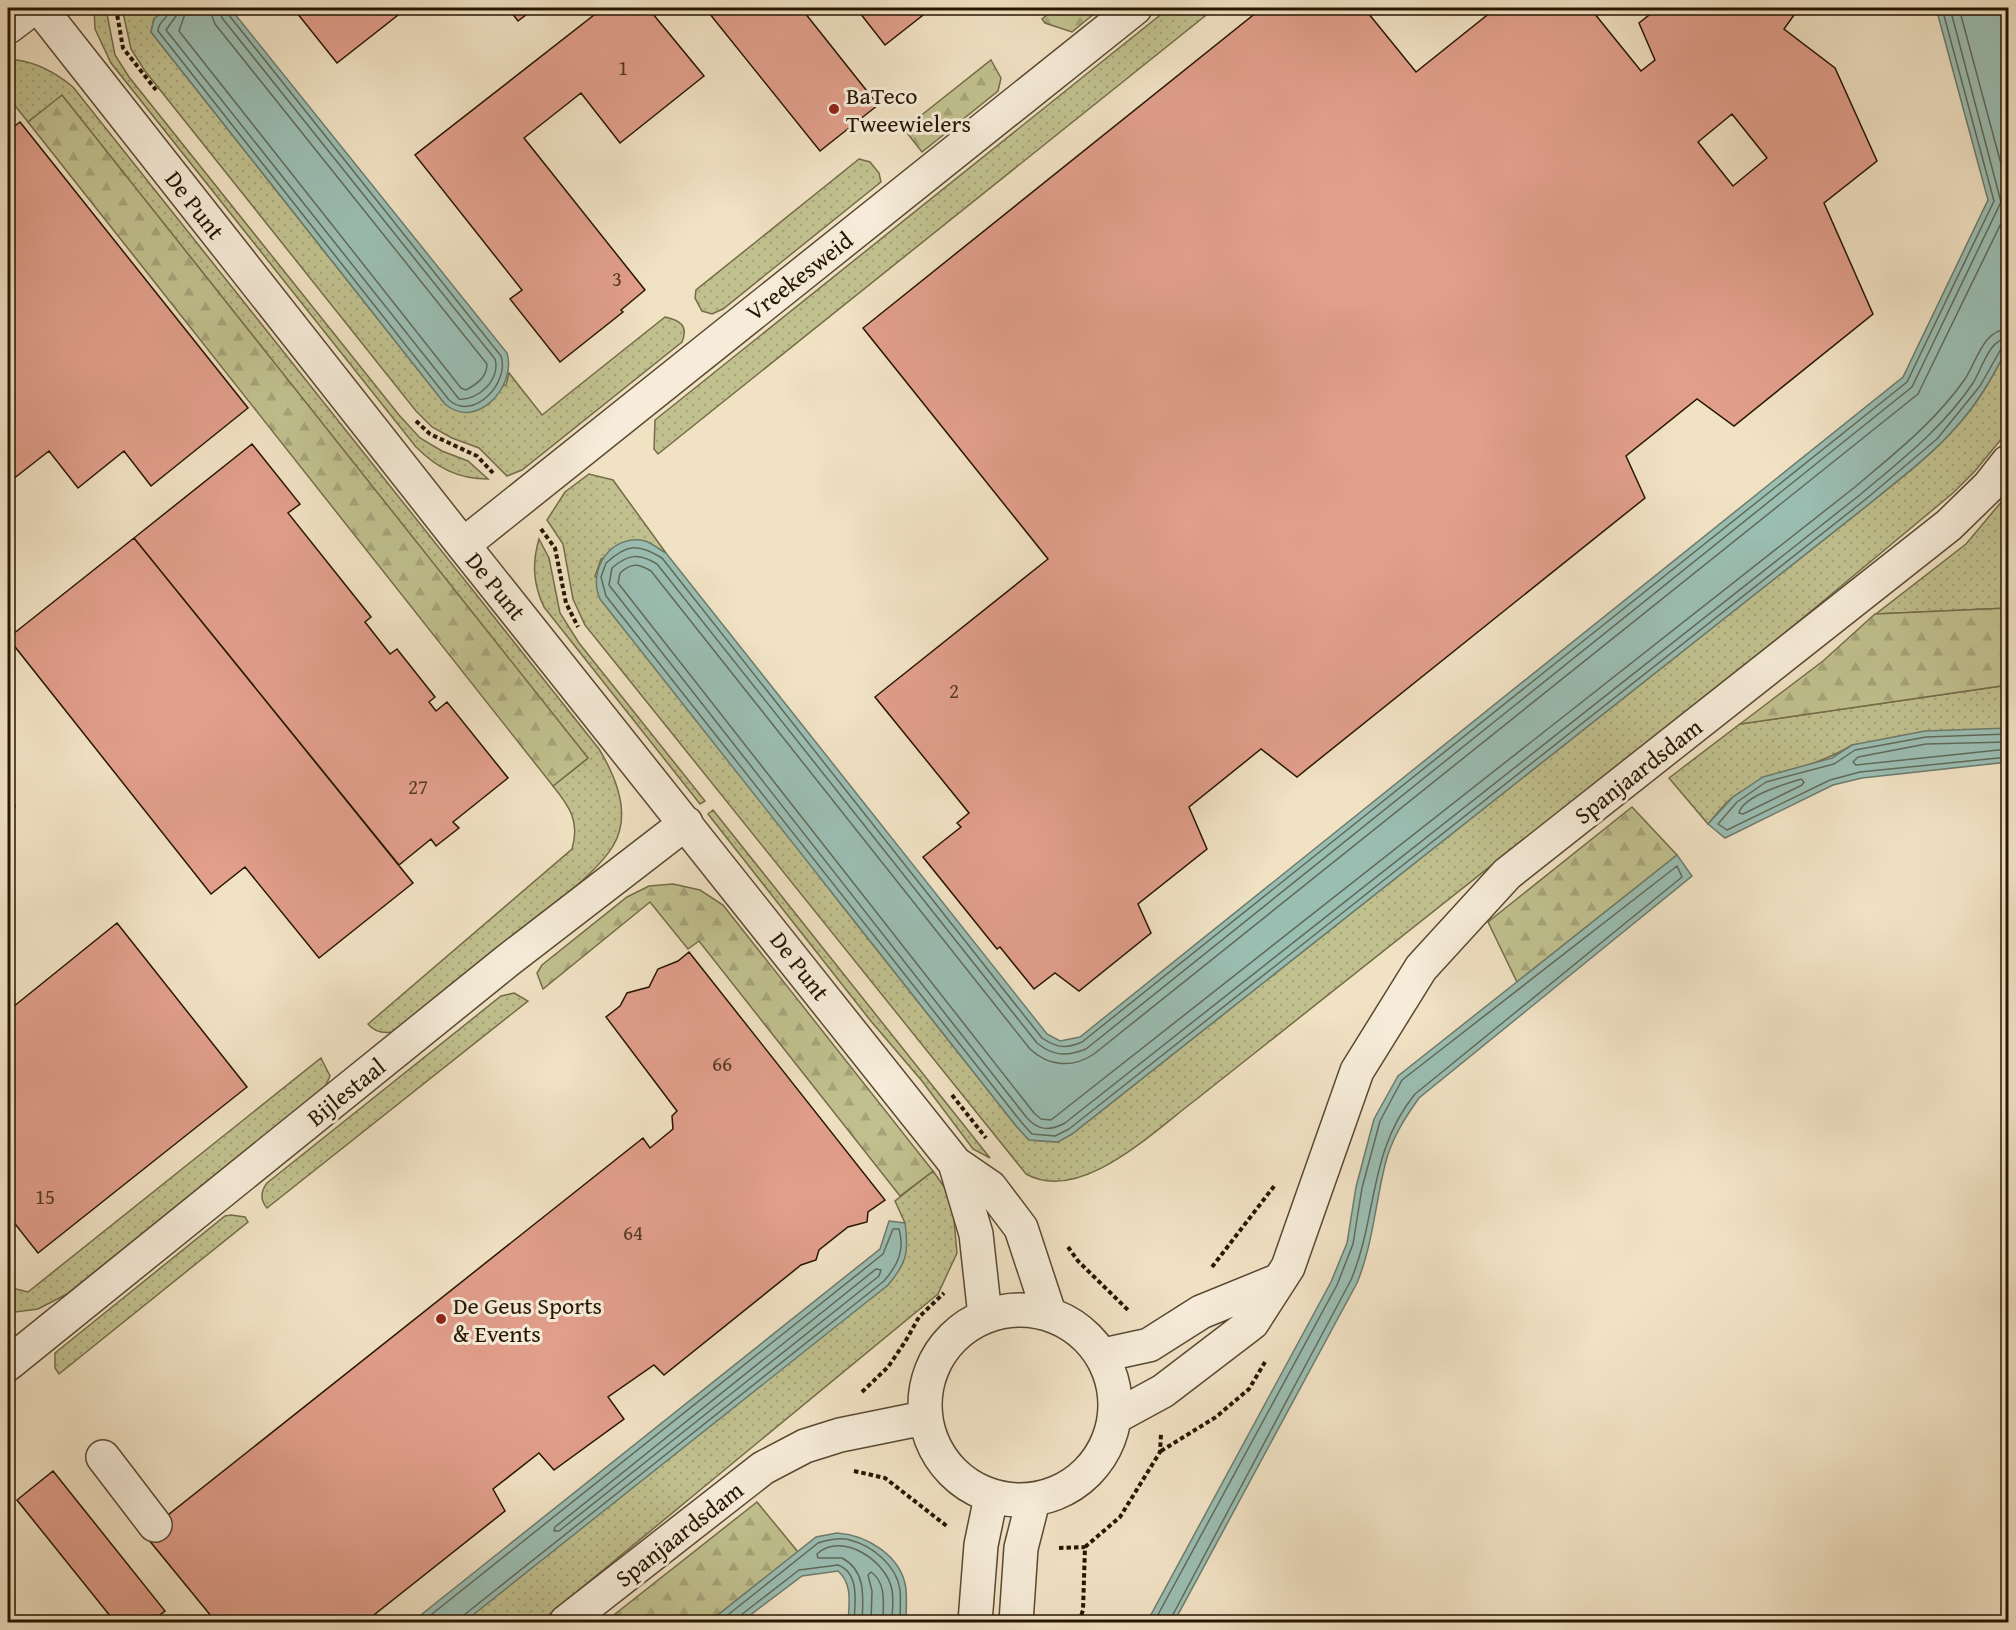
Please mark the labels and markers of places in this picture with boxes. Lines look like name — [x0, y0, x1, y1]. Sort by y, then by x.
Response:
place label: BaTeco Tweewielers — [846, 78, 971, 141]
marker: BaTeco Tweewielers — [827, 102, 841, 116]
place label: De Geus Sports & Events — [453, 1288, 602, 1351]
marker: De Geus Sports & Events — [434, 1312, 448, 1326]

